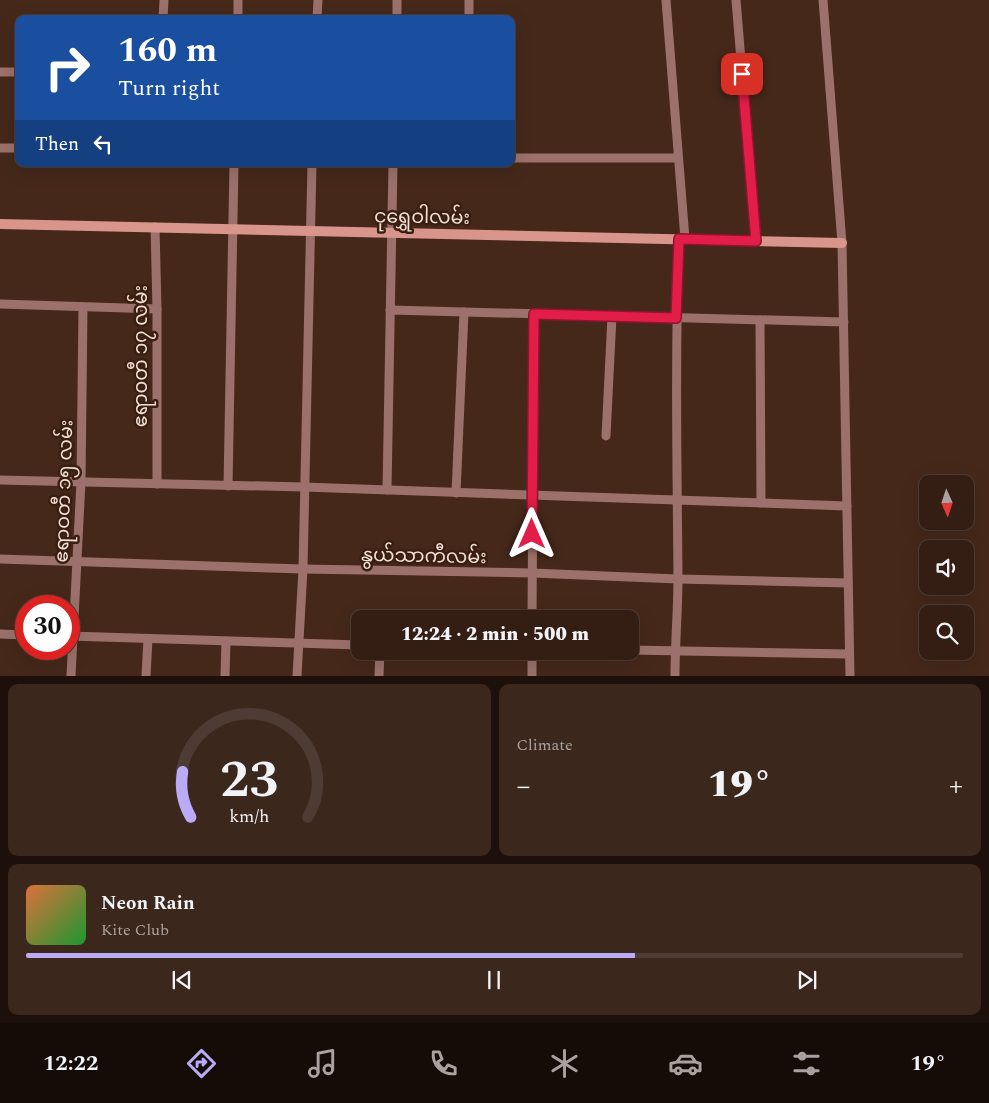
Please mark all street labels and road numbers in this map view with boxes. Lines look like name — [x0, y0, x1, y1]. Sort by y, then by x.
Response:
street label: ငုရွှေဝါလမ်း — [374, 201, 470, 234]
street label: ဧရာဝတီ ၁၇ လမ်း — [126, 285, 156, 427]
street label: ဧရာဝတီ ၁၅ လမ်း — [47, 419, 81, 563]
street label: နွယ်သာကီလမ်း — [361, 540, 487, 572]

